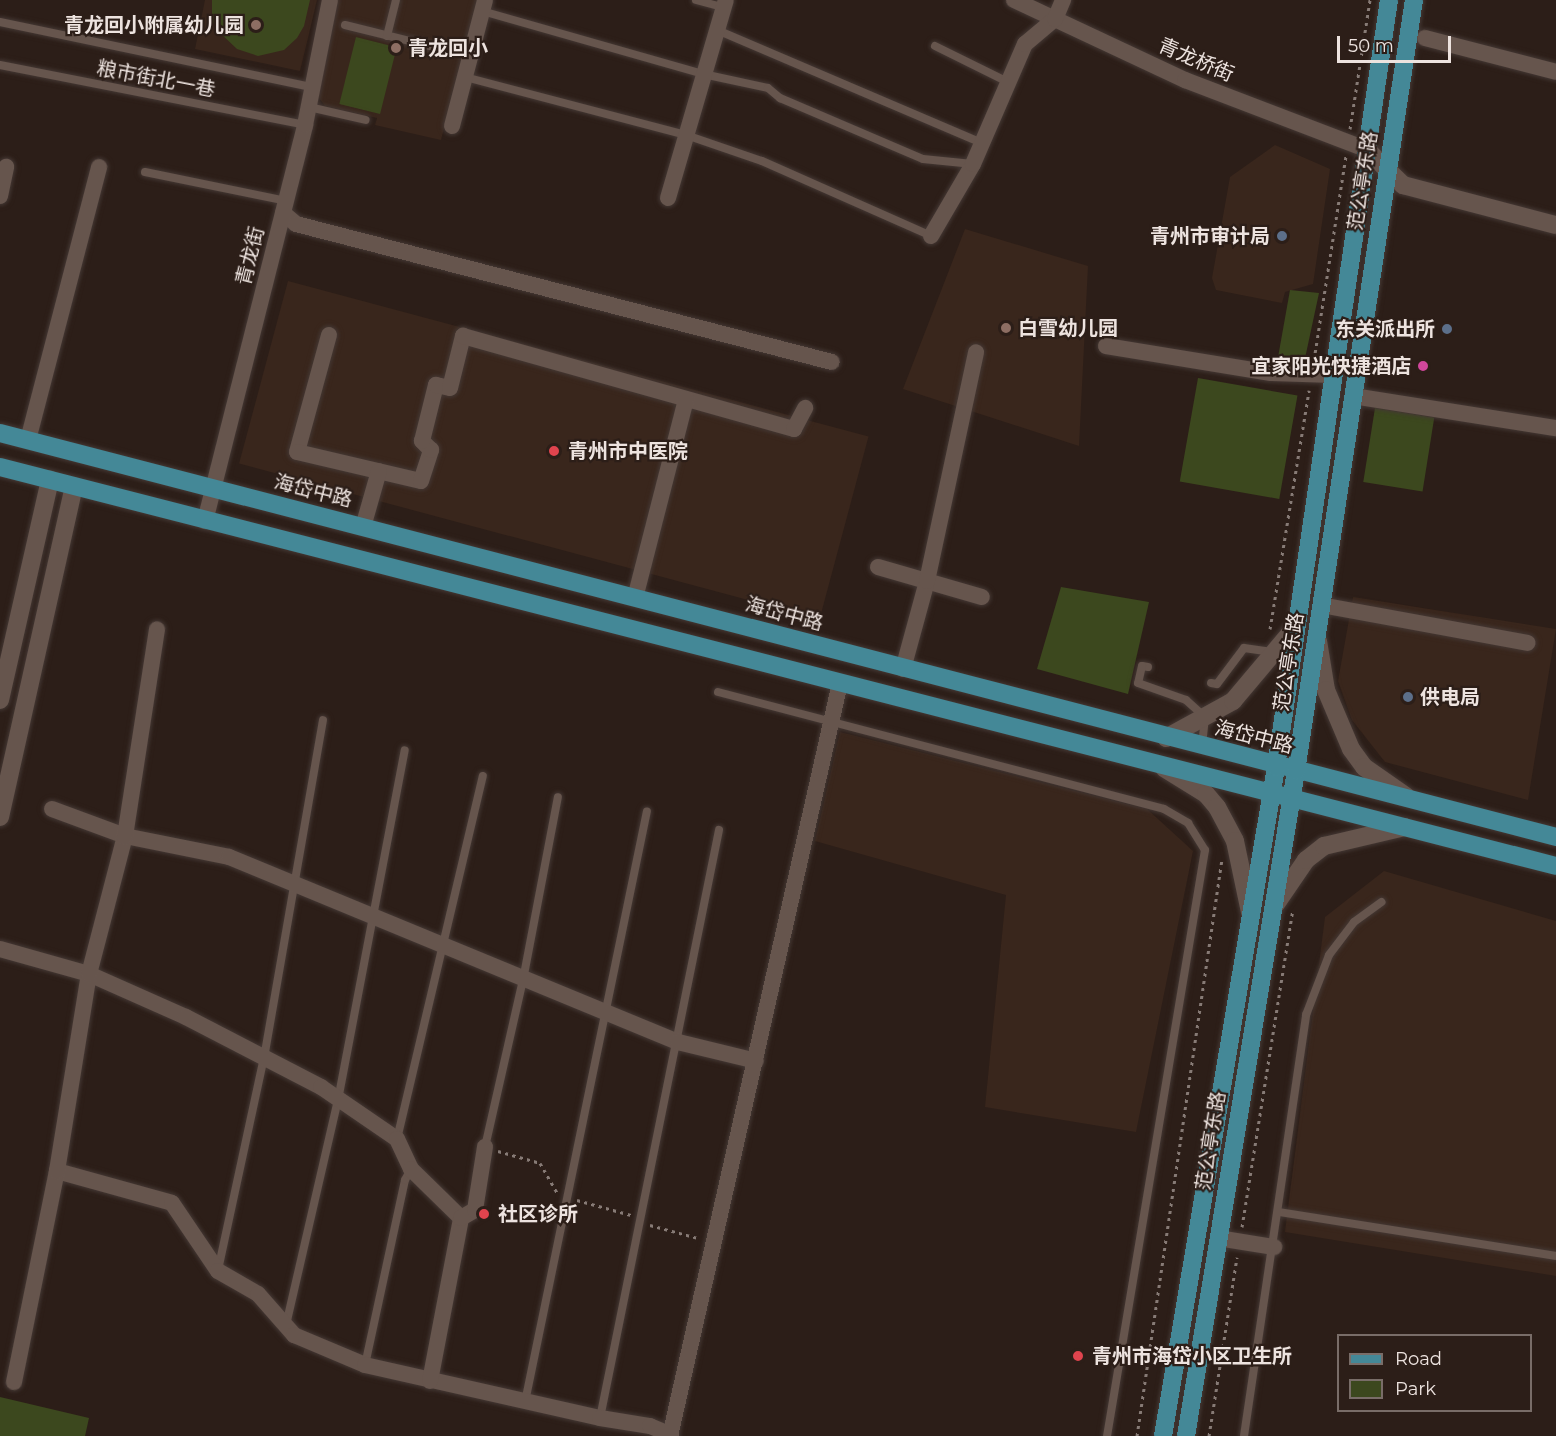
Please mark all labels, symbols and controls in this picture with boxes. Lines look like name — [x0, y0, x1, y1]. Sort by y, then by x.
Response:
place label: 青龙回小附属幼儿园 — [64, 13, 244, 37]
marker: 青龙回小附属幼儿园 — [249, 18, 263, 32]
scale bar — [1340, 24, 1454, 62]
street label: 青龙桥街 — [1154, 33, 1238, 87]
text: 50 m — [1348, 35, 1394, 57]
place label: 青龙回小 — [408, 36, 488, 60]
marker: 青龙回小 — [389, 41, 403, 55]
street label: 粮市街北一巷 — [95, 56, 217, 102]
street label: 范公亭东路 — [1343, 130, 1383, 232]
street label: 青龙街 — [231, 224, 269, 288]
place label: 青州市审计局 — [1150, 224, 1270, 248]
marker: 青州市审计局 — [1275, 229, 1289, 243]
place label: 白雪幼儿园 — [1018, 316, 1118, 340]
place label: 东关派出所 — [1335, 317, 1435, 341]
marker: 白雪幼儿园 — [999, 321, 1013, 335]
marker: 东关派出所 — [1440, 322, 1454, 336]
place label: 宜家阳光快捷酒店 — [1251, 354, 1411, 378]
marker: 宜家阳光快捷酒店 — [1416, 359, 1430, 373]
place label: 青州市中医院 — [568, 439, 688, 463]
marker: 青州市中医院 — [545, 442, 563, 460]
street label: 海岱中路 — [271, 470, 355, 512]
street label: 海岱中路 — [742, 592, 826, 636]
street label: 范公亭东路 — [1269, 611, 1309, 713]
place label: 供电局 — [1420, 685, 1480, 709]
marker: 供电局 — [1401, 690, 1415, 704]
street label: 海岱中路 — [1212, 716, 1296, 758]
street label: 范公亭东路 — [1191, 1090, 1231, 1192]
place label: 社区诊所 — [498, 1202, 578, 1226]
marker: 社区诊所 — [475, 1205, 493, 1223]
legend — [1337, 1334, 1532, 1412]
place label: 青州市海岱小区卫生所 — [1092, 1344, 1292, 1368]
marker: 青州市海岱小区卫生所 — [1069, 1347, 1087, 1365]
text: Road — [1395, 1348, 1442, 1370]
text: Park — [1395, 1378, 1436, 1400]

